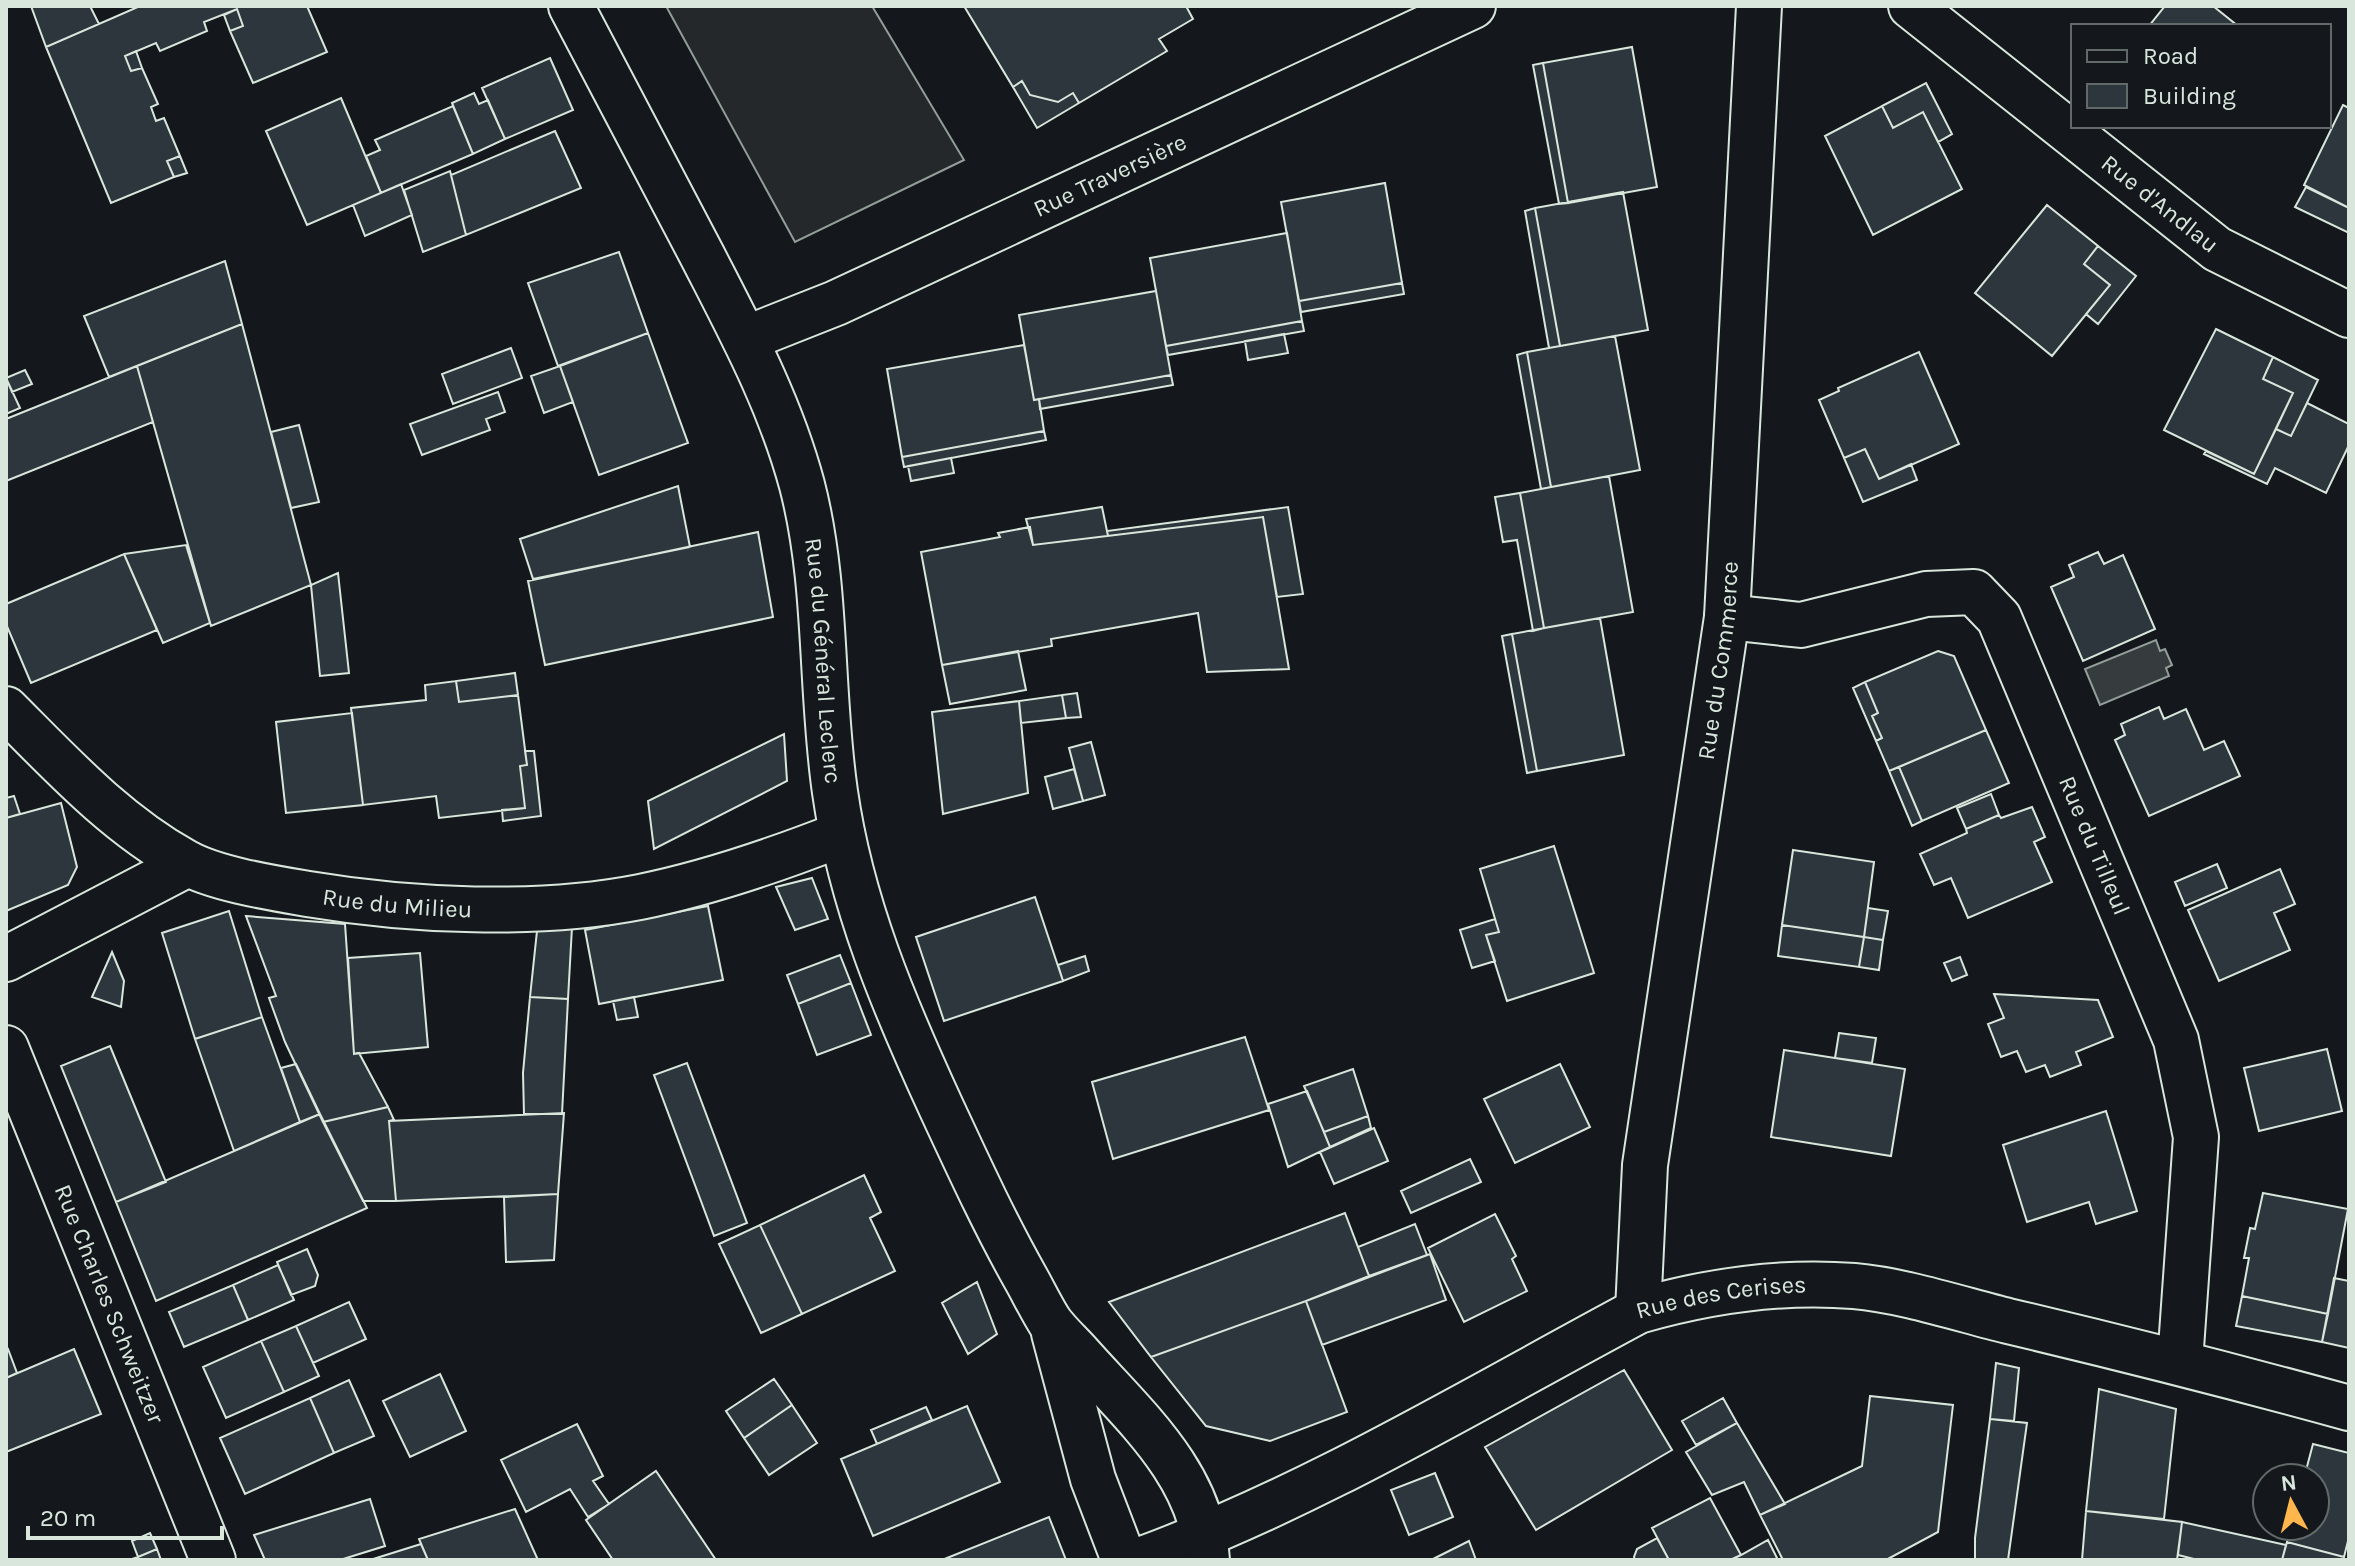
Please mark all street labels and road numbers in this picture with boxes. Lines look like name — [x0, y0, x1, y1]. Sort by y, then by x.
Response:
street label: Rue Traversière — [1029, 128, 1191, 223]
street label: Rue d'Andlau — [2096, 149, 2224, 259]
street label: Rue du Général Leclerc — [799, 536, 848, 785]
street label: Rue du Commerce — [1692, 560, 1744, 762]
street label: Rue du Tilleul — [2053, 772, 2136, 919]
street label: Rue du Milieu — [321, 883, 473, 923]
street label: Rue Charles Schweitzer — [49, 1180, 170, 1428]
street label: Rue des Cerises — [1633, 1270, 1807, 1325]

